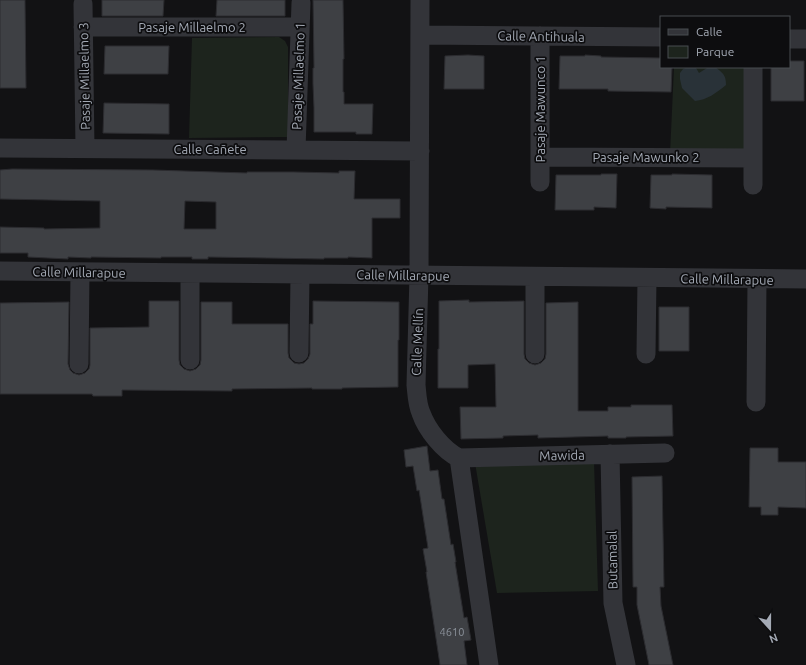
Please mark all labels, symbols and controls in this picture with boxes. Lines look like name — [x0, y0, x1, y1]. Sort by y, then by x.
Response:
legend — [660, 16, 790, 68]
street label: Pasaje Millaelmo 2 — [138, 20, 246, 34]
street label: Pasaje Millaelmo 3 — [76, 22, 92, 130]
street label: Pasaje Millaelmo 1 — [289, 22, 307, 130]
text: Calle — [696, 25, 722, 38]
street label: Calle Antihuala — [497, 28, 585, 44]
text: Parque — [696, 45, 734, 58]
street label: Pasaje Mawunco 1 — [533, 56, 547, 162]
street label: Calle Cañete — [173, 142, 247, 156]
street label: Pasaje Mawunko 2 — [592, 150, 700, 164]
street label: Calle Millarapue — [32, 264, 126, 280]
street label: Calle Millarapue — [356, 267, 450, 283]
street label: Calle Millarapue — [680, 271, 774, 287]
street label: Calle Mellín — [409, 308, 425, 376]
street label: Mawida — [539, 448, 585, 462]
street label: Butamalal — [604, 530, 620, 590]
north arrow — [750, 609, 790, 649]
house number: 4610 — [440, 626, 464, 638]
text: N — [768, 631, 780, 645]

